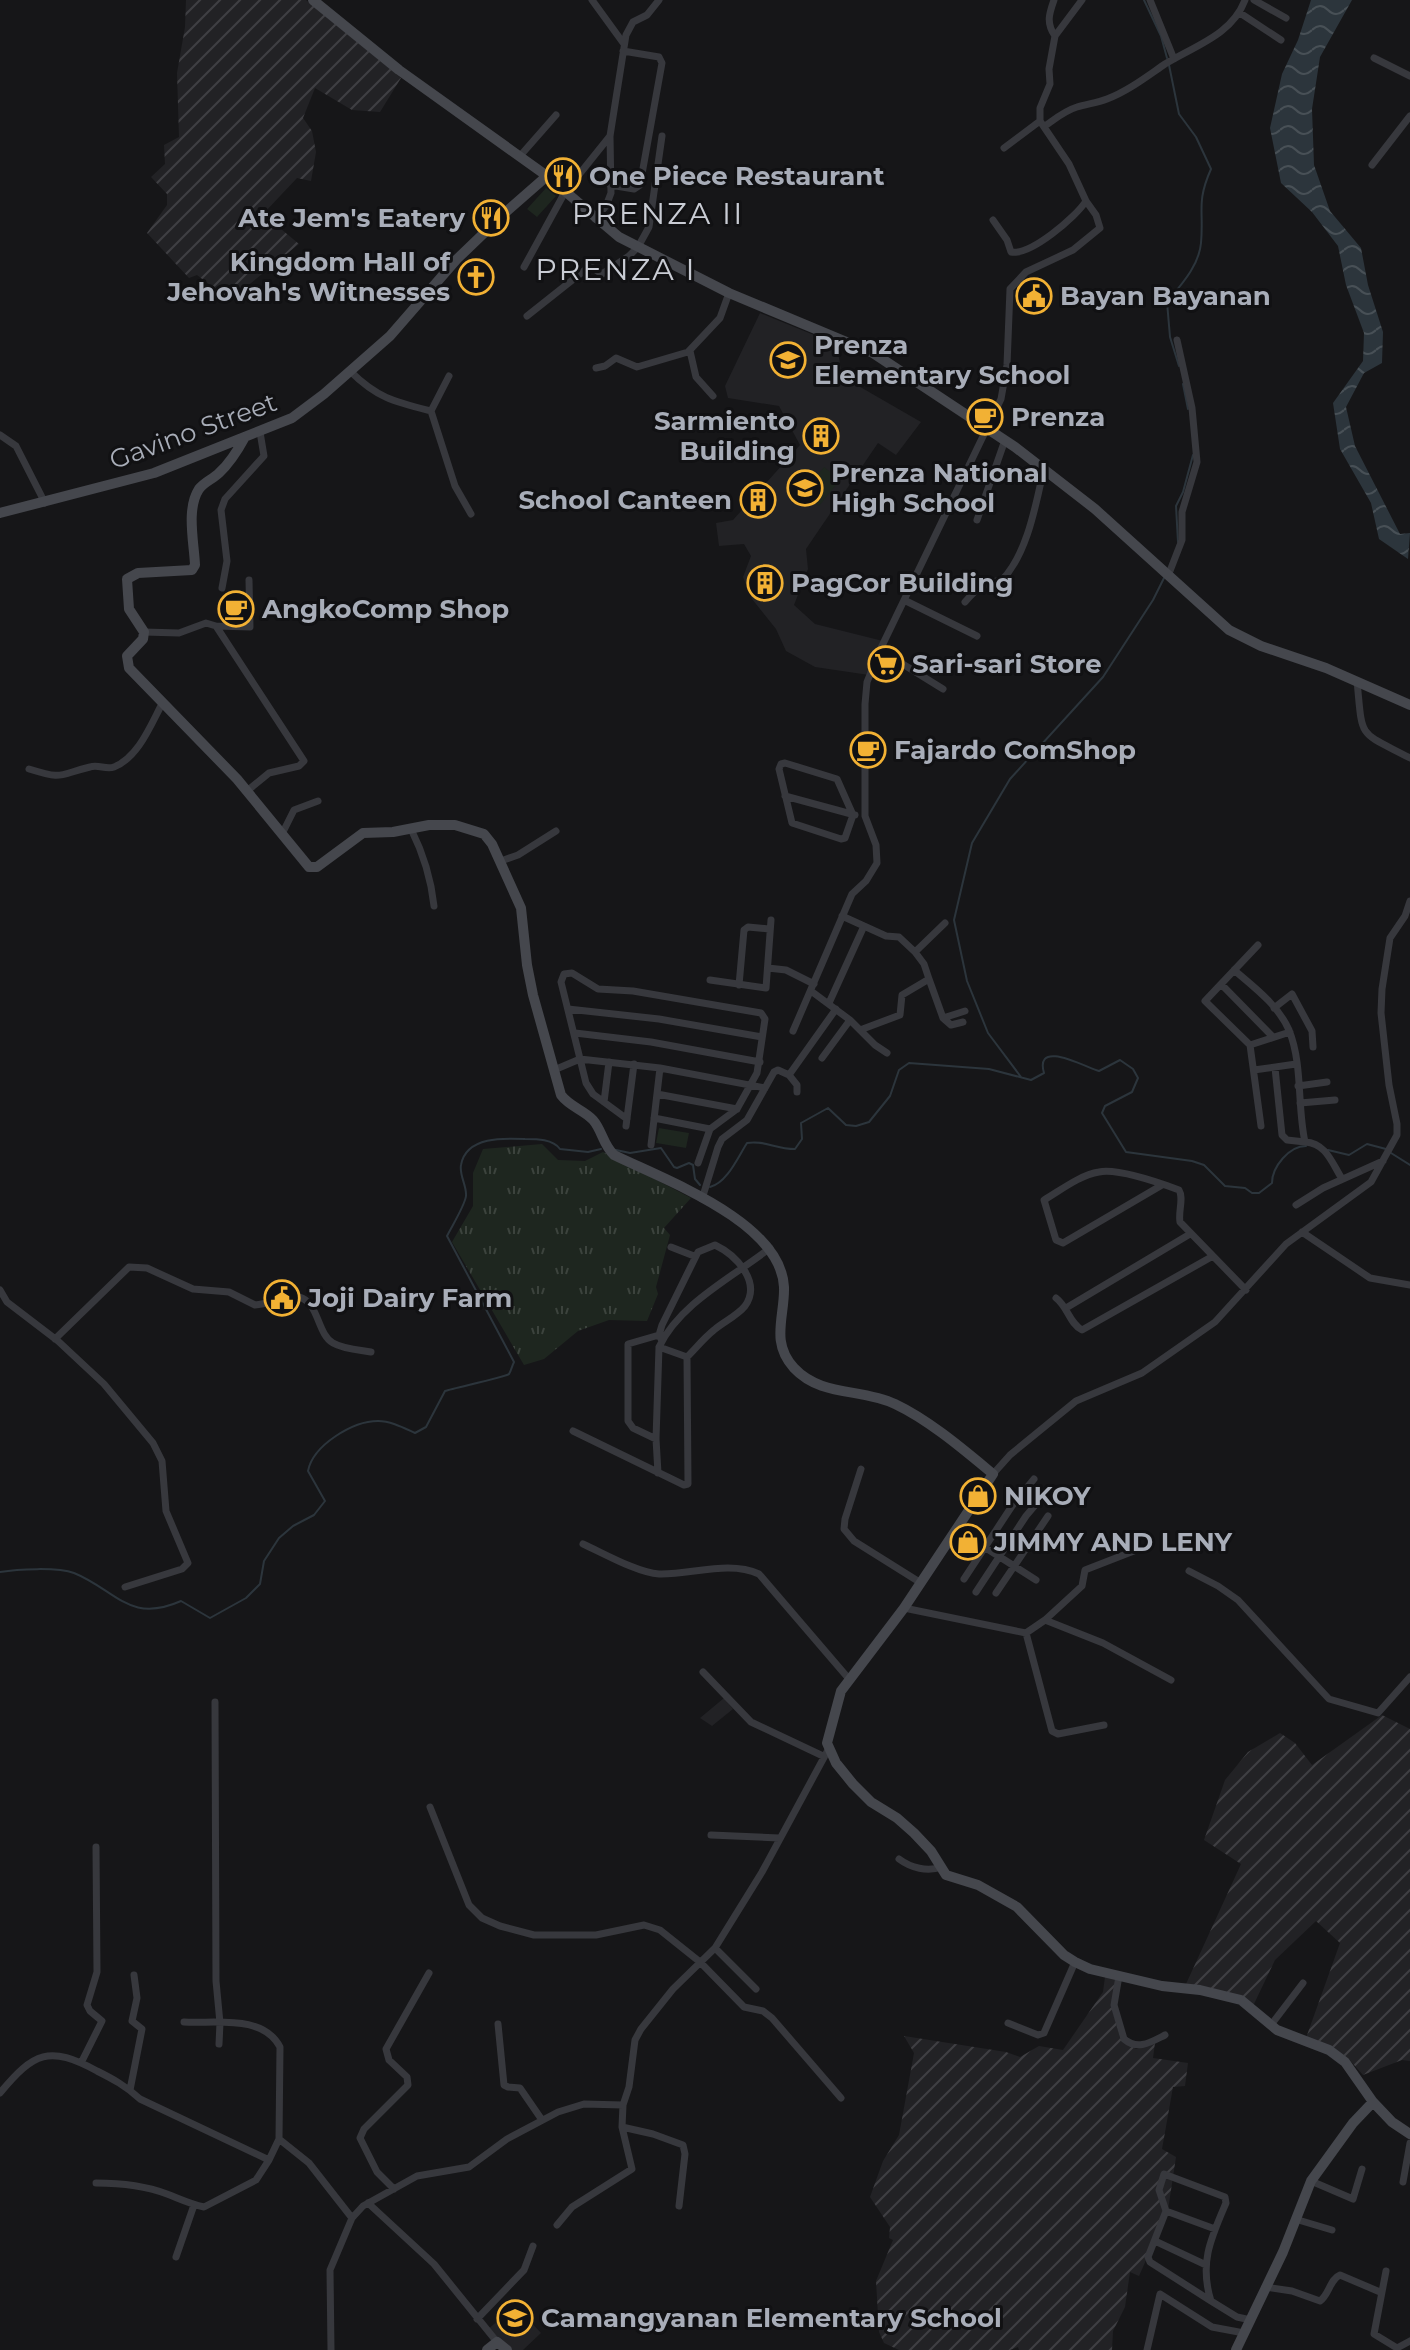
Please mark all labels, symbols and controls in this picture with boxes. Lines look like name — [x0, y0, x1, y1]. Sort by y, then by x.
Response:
restaurant icon: One Piece Restaurant — [544, 157, 582, 195]
place label: One Piece Restaurant — [589, 160, 885, 192]
district label: PRENZA II — [572, 195, 744, 232]
restaurant icon: Ate Jem's Eatery — [472, 199, 510, 237]
place label: Ate Jem's Eatery — [237, 202, 465, 234]
place label: Kingdom Hall of Jehovah's Witnesses — [166, 246, 451, 308]
district label: PRENZA I — [535, 251, 697, 288]
church icon: Kingdom Hall of Jehovah's Witnesses — [457, 258, 495, 296]
public building icon: Bayan Bayanan — [1015, 277, 1053, 315]
place label: Bayan Bayanan — [1060, 280, 1271, 312]
place label: Prenza Elementary School — [814, 329, 1070, 391]
school or university icon: Prenza Elementary School — [769, 341, 807, 379]
street label: Gavino Street — [105, 386, 281, 476]
cafe icon: Prenza — [966, 398, 1004, 436]
place label: Prenza — [1011, 401, 1105, 433]
place label: Sarmiento Building — [654, 405, 795, 467]
building icon: Sarmiento Building — [802, 417, 840, 455]
place label: Prenza National High School — [831, 457, 1048, 519]
school or university icon: Prenza National High School — [786, 469, 824, 507]
building icon: School Canteen — [739, 481, 777, 519]
place label: School Canteen — [518, 484, 732, 516]
building icon: PagCor Building — [746, 564, 784, 602]
place label: PagCor Building — [791, 567, 1013, 599]
cafe icon: AngkoComp Shop — [217, 590, 255, 628]
place label: AngkoComp Shop — [261, 593, 509, 625]
supermarket icon: Sari-sari Store — [867, 645, 905, 683]
place label: Sari-sari Store — [912, 648, 1102, 680]
cafe icon: Fajardo ComShop — [849, 731, 887, 769]
place label: Fajardo ComShop — [894, 734, 1136, 766]
public building icon: Joji Dairy Farm — [263, 1279, 301, 1317]
place label: Joji Dairy Farm — [307, 1282, 512, 1314]
shop icon: NIKOY — [959, 1477, 997, 1515]
place label: NIKOY — [1004, 1480, 1091, 1512]
shop icon: JIMMY AND LENY — [949, 1523, 987, 1561]
place label: JIMMY AND LENY — [993, 1526, 1233, 1558]
school or university icon: Camangyanan Elementary School — [496, 2299, 534, 2337]
place label: Camangyanan Elementary School — [541, 2302, 1002, 2334]

